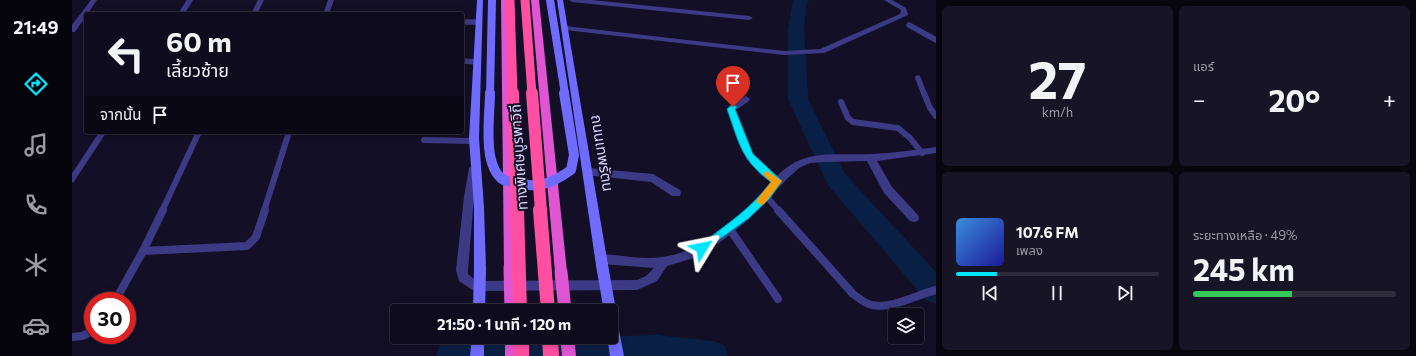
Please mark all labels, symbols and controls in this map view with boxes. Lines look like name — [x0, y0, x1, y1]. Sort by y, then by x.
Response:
text: 21:49 — [13, 16, 59, 38]
text: 60 m — [166, 24, 232, 58]
icon: left — [100, 28, 152, 80]
text: 27 — [1029, 46, 1086, 110]
text: แอร์ — [1193, 58, 1214, 74]
text: เลี้ยวซ้าย — [166, 59, 229, 81]
pin — [716, 66, 750, 107]
icon: directions — [22, 70, 50, 98]
icon: arrive — [722, 72, 744, 94]
text: 20° — [1268, 81, 1320, 118]
text: − — [1193, 86, 1206, 113]
text: + — [1383, 86, 1396, 113]
street label: ทางพิเศษบูรพาวิถี — [505, 103, 532, 211]
icon: arrive — [149, 104, 171, 126]
text: km/h — [1042, 104, 1073, 120]
text: จากนั้น — [100, 105, 141, 123]
street label: ถนนเทพรัตน — [588, 113, 618, 193]
icon: music — [22, 131, 50, 159]
icon: phone — [22, 191, 50, 219]
text: 107.6 FM — [1016, 223, 1079, 241]
position arrow — [681, 227, 723, 269]
text: ระยะทางเหลือ · 49% — [1193, 227, 1298, 243]
text: เพลง — [1016, 242, 1043, 258]
text: 245 km — [1193, 250, 1295, 287]
icon: climate — [22, 251, 50, 279]
icon: previous — [979, 282, 1001, 304]
icon: pause — [1046, 282, 1068, 304]
icon: next — [1114, 282, 1136, 304]
speed limit sign: 30 — [84, 292, 136, 344]
map controls — [888, 308, 924, 344]
button: layers — [888, 308, 924, 344]
icon: car — [22, 312, 50, 340]
text: 21:50 · 1 นาที · 120 m — [437, 315, 571, 333]

